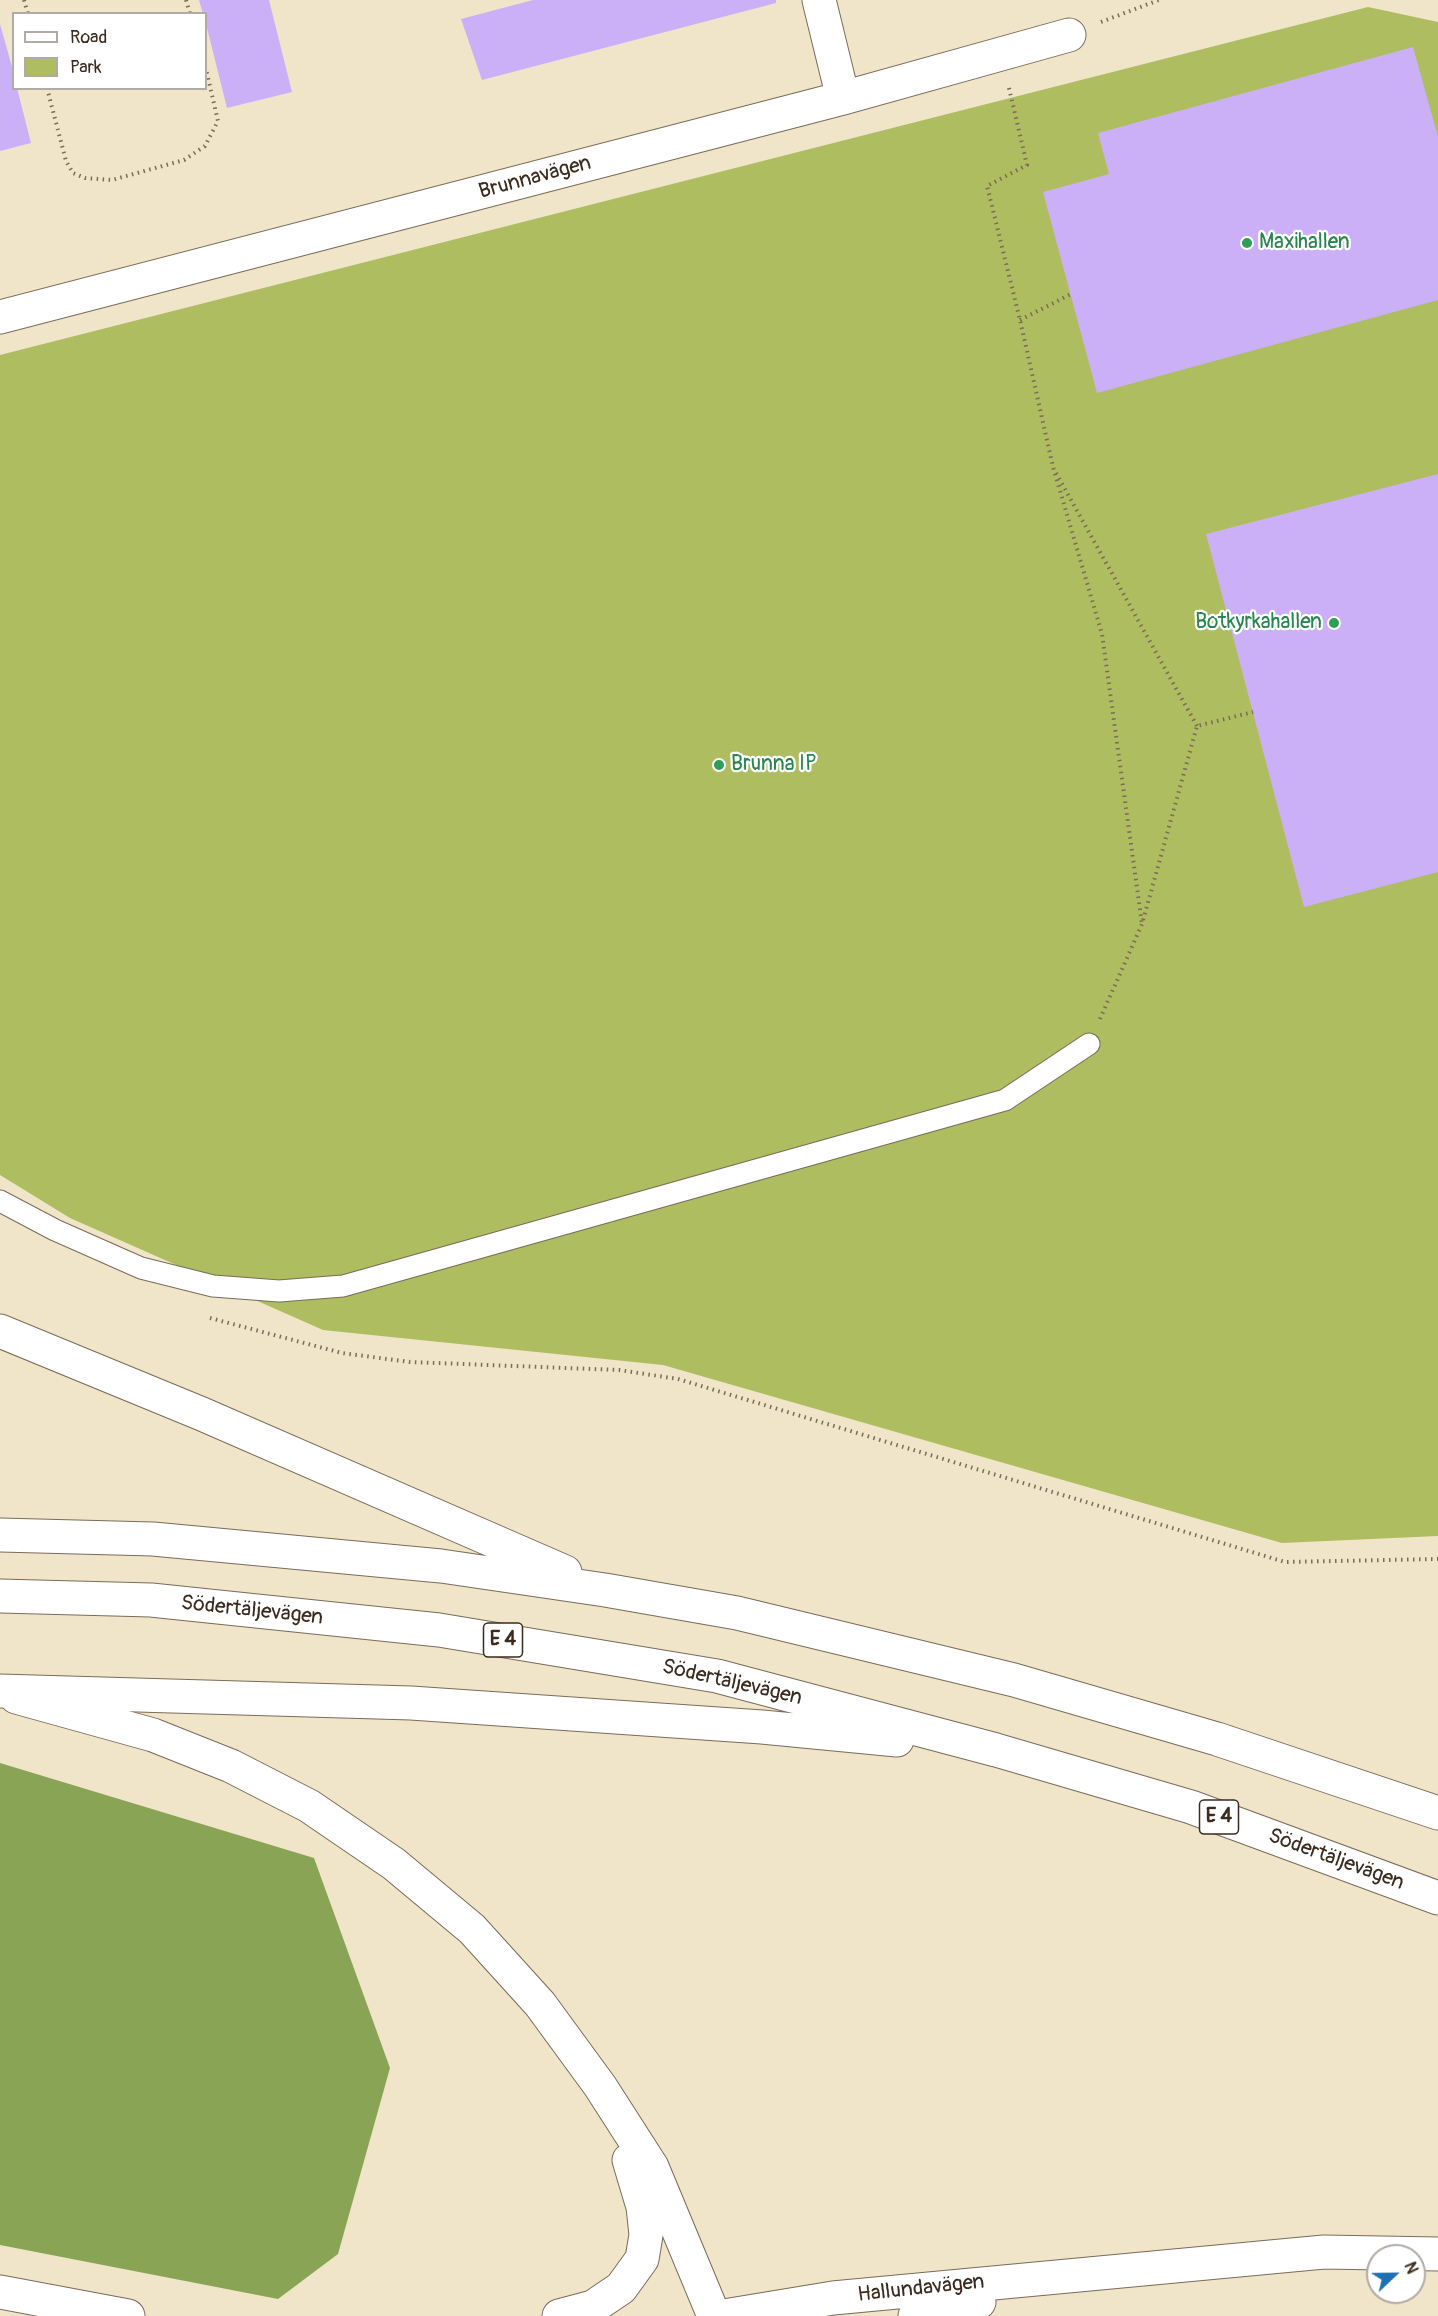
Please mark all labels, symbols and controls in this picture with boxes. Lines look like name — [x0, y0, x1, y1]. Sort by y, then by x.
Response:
legend — [12, 12, 207, 90]
text: Road — [70, 26, 107, 49]
text: Park — [70, 56, 102, 79]
street label: Brunnavägen — [476, 151, 594, 205]
place label: Maxihallen — [1259, 230, 1350, 256]
marker: Maxihallen — [1240, 236, 1254, 250]
place label: Botkyrkahallen — [1195, 610, 1322, 636]
marker: Botkyrkahallen — [1327, 616, 1341, 630]
place label: Brunna IP — [731, 752, 817, 778]
marker: Brunna IP — [712, 758, 726, 772]
street label: Södertäljevägen — [180, 1591, 324, 1631]
road number: E 4 — [484, 1623, 522, 1657]
street label: Södertäljevägen — [660, 1655, 804, 1711]
road number: E 4 — [1200, 1800, 1238, 1834]
street label: Södertäljevägen — [1265, 1824, 1407, 1896]
north arrow — [1366, 2244, 1426, 2304]
text: N — [1400, 2259, 1422, 2277]
street label: Hallundavägen — [856, 2270, 986, 2308]

